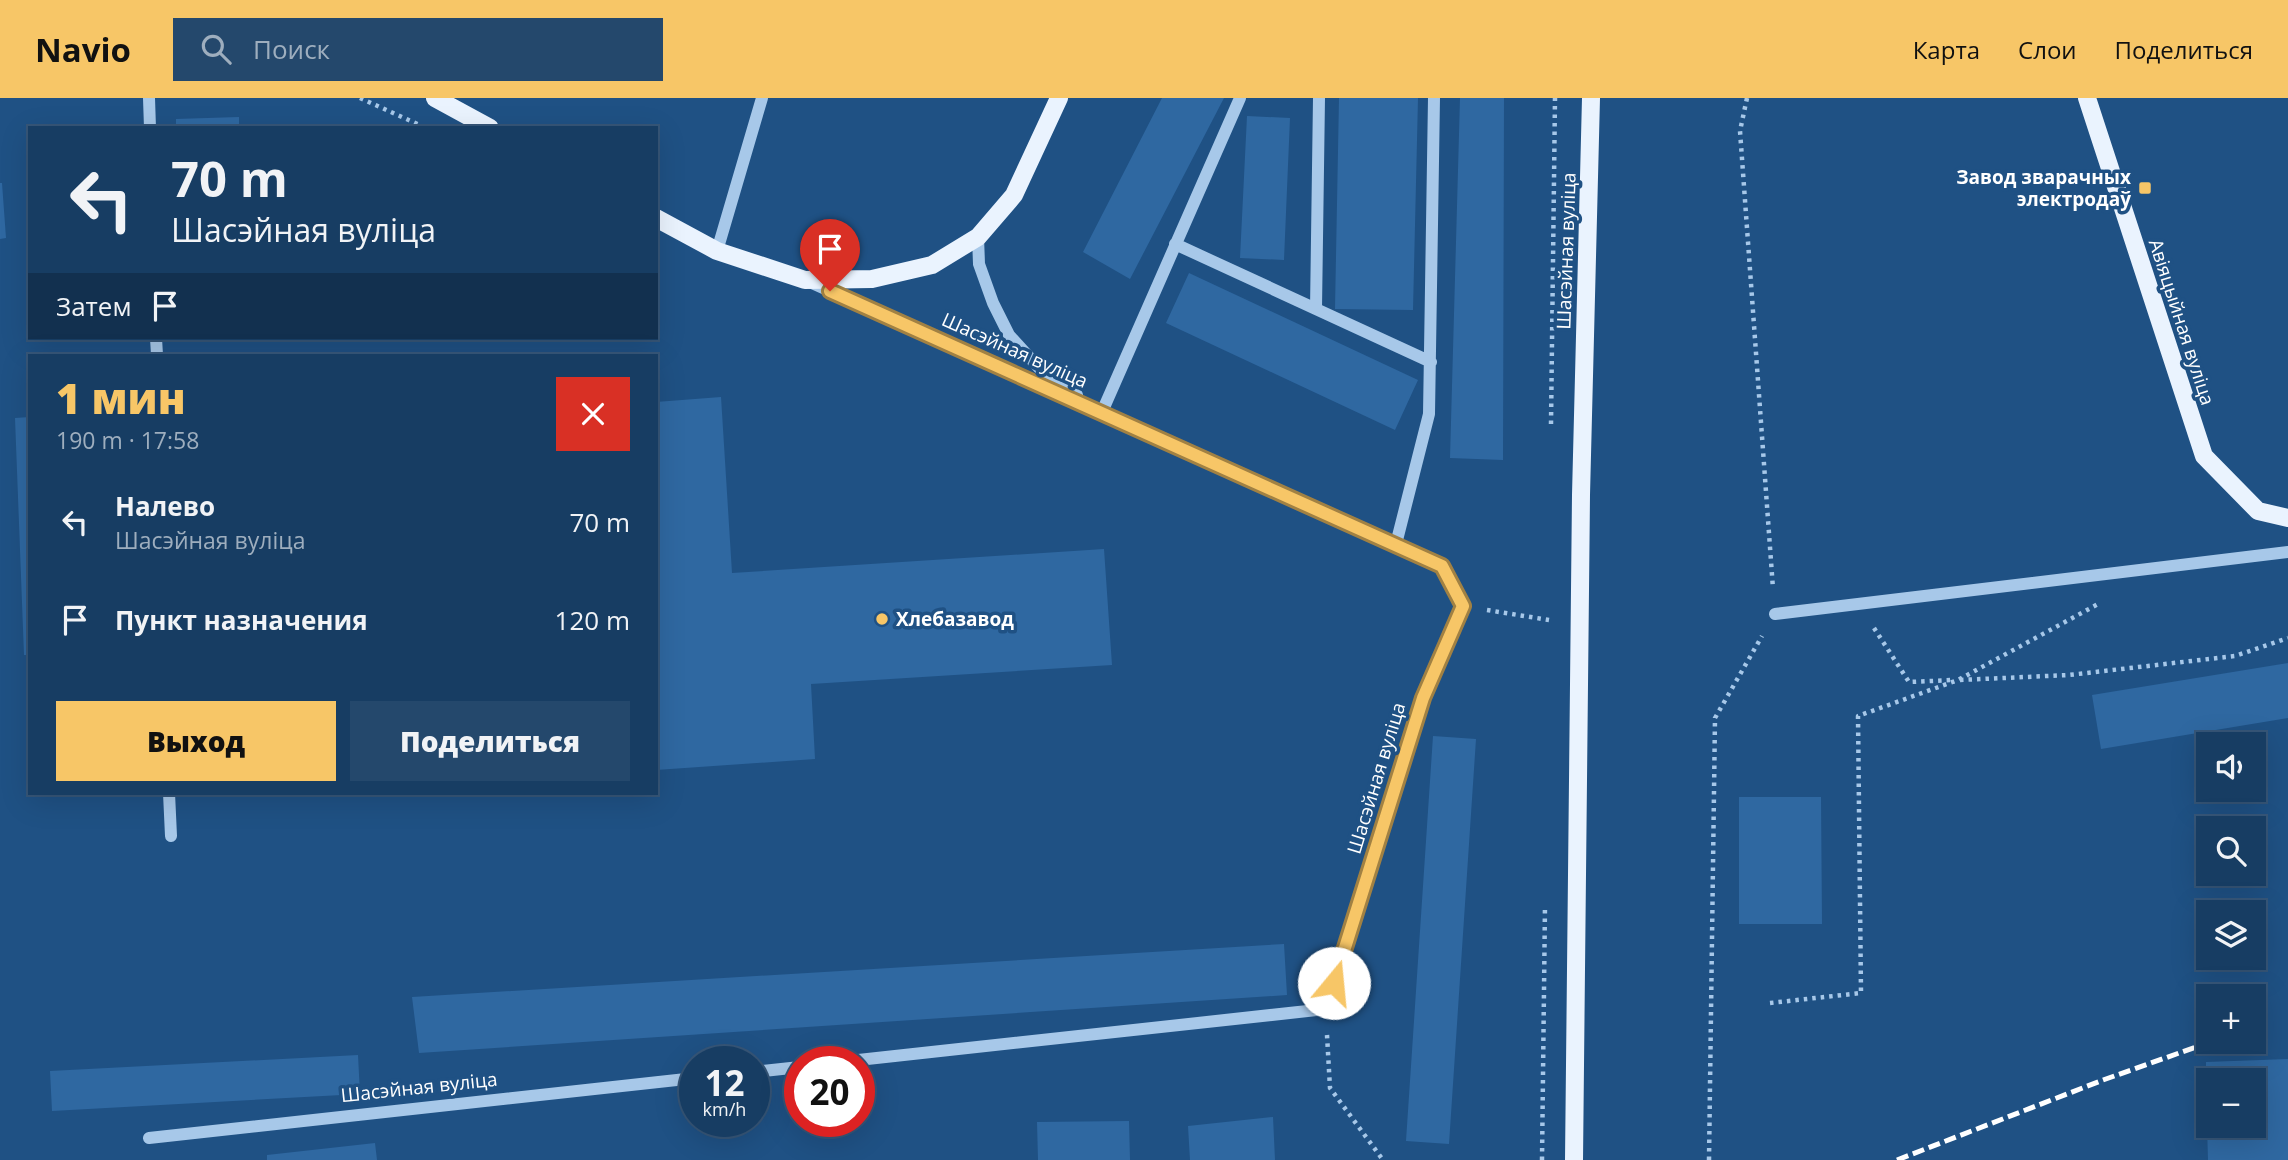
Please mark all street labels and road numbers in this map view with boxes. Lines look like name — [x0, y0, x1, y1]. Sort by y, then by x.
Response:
street label: Шасэйная вуліца — [1550, 172, 1582, 330]
street label: Авіяцыйная вуліца — [2143, 236, 2221, 408]
street label: Шасэйная вуліца — [938, 306, 1092, 394]
street label: Шасэйная вуліца — [1341, 699, 1411, 857]
street label: Шасэйная вуліца — [339, 1066, 499, 1108]

